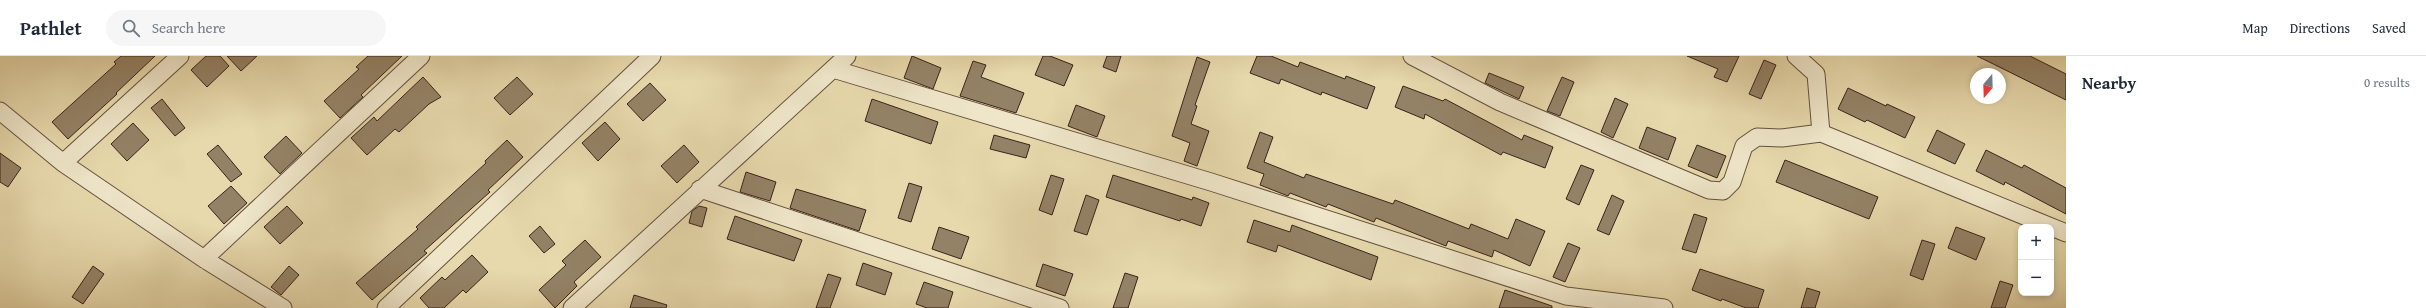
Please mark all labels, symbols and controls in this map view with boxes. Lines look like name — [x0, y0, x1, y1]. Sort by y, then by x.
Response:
search box — [106, 10, 386, 46]
text: Pathlet — [20, 14, 82, 42]
icon: search — [120, 17, 142, 39]
text: Search here — [152, 17, 226, 38]
text: Map — [2242, 18, 2268, 38]
text: Directions — [2290, 18, 2350, 38]
text: Saved — [2372, 18, 2406, 38]
north arrow — [1970, 68, 2006, 104]
text: Nearby — [2082, 70, 2136, 95]
text: 0 results — [2364, 73, 2410, 92]
map controls — [2018, 224, 2054, 296]
button: + — [2018, 224, 2054, 260]
button: − — [2018, 260, 2054, 296]

